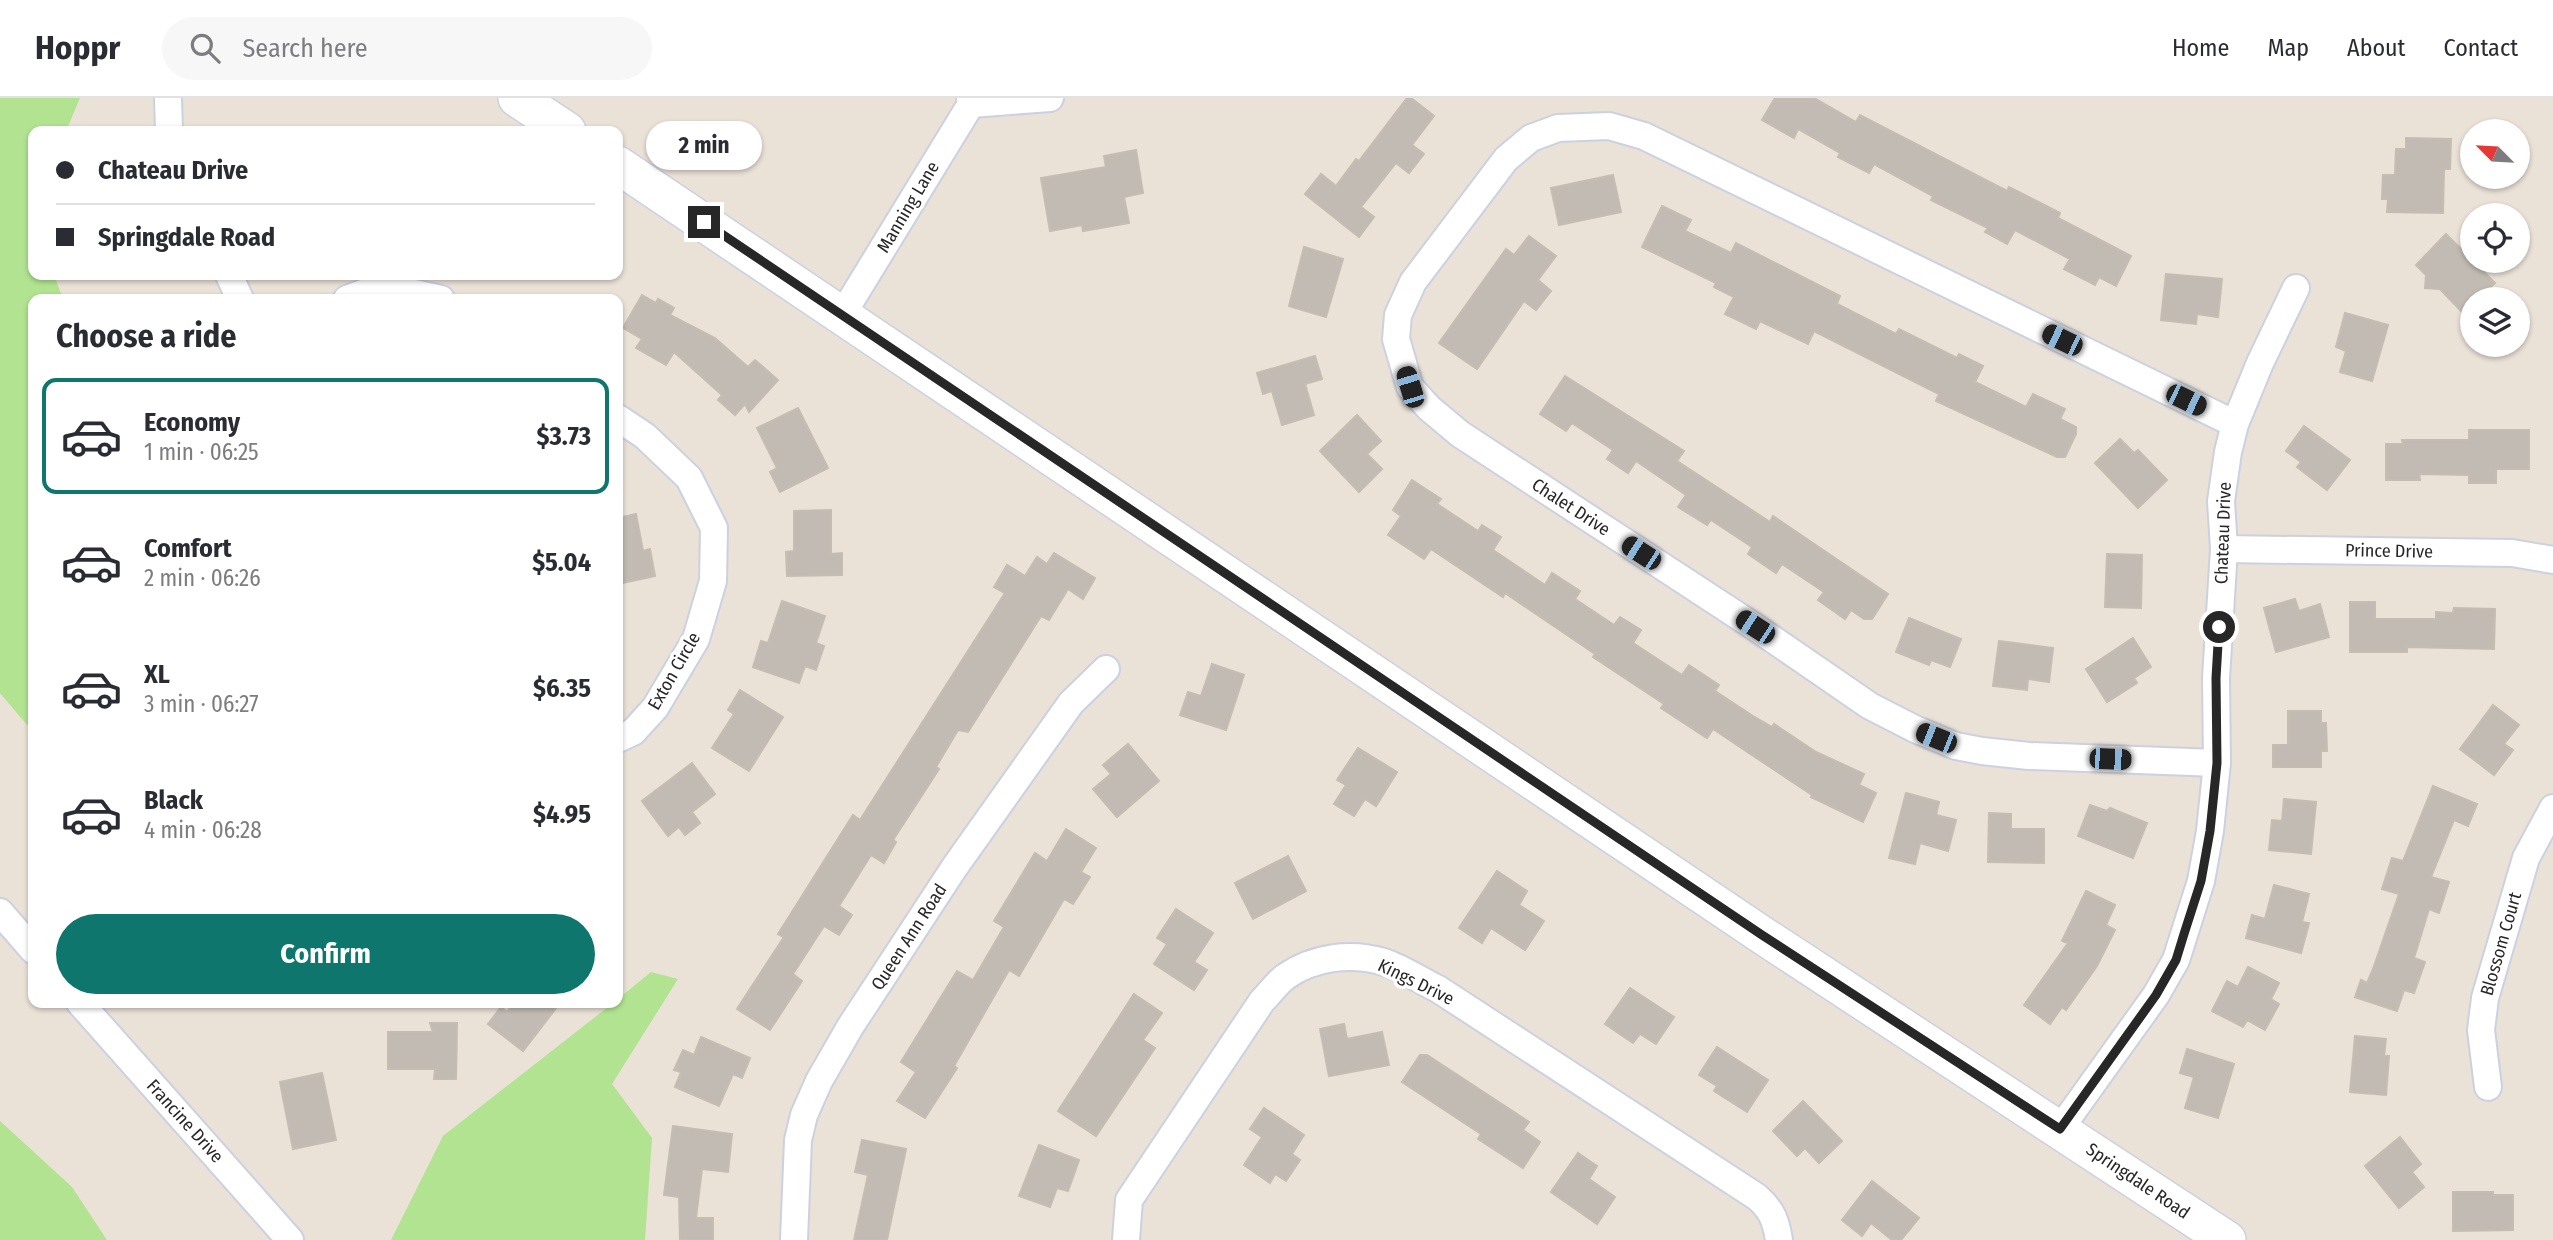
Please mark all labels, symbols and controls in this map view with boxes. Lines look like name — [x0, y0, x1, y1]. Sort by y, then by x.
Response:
search box — [162, 17, 652, 80]
text: Hoppr — [35, 28, 120, 68]
icon: search — [186, 29, 224, 67]
text: Search here — [242, 33, 368, 64]
text: Home — [2172, 34, 2229, 62]
text: Map — [2267, 34, 2309, 62]
text: About — [2347, 34, 2405, 62]
text: Contact — [2443, 34, 2518, 62]
north arrow — [2460, 119, 2530, 189]
map controls — [2460, 119, 2530, 357]
callout: 2 min — [646, 121, 762, 170]
text: 2 min — [679, 131, 730, 159]
text: Chateau Drive — [98, 155, 248, 186]
street label: Manning Lane — [872, 157, 944, 257]
button: locate — [2460, 203, 2530, 273]
route end — [688, 206, 720, 238]
text: Springdale Road — [98, 222, 275, 253]
button: layers — [2460, 287, 2530, 357]
text: Choose a ride — [56, 317, 237, 355]
car — [2039, 321, 2086, 359]
car — [1394, 364, 1427, 410]
car — [2163, 381, 2210, 419]
icon: car — [60, 405, 123, 468]
text: Economy — [144, 407, 240, 438]
text: $3.73 — [536, 421, 591, 452]
text: 1 min · 06:25 — [144, 438, 259, 466]
street label: Chalet Drive — [1528, 474, 1614, 540]
street label: Chateau Drive — [2210, 481, 2236, 584]
icon: car — [60, 531, 123, 594]
text: Comfort — [144, 533, 232, 564]
car — [1618, 533, 1665, 573]
street label: Prince Drive — [2345, 539, 2433, 563]
text: $5.04 — [532, 547, 591, 578]
text: 2 min · 06:26 — [144, 564, 261, 592]
car — [1732, 607, 1779, 647]
route start — [2203, 611, 2235, 643]
street label: Exton Circle — [643, 628, 705, 714]
icon: car — [60, 657, 123, 720]
text: XL — [144, 659, 170, 690]
text: $6.35 — [533, 673, 591, 704]
text: 3 min · 06:27 — [144, 690, 259, 718]
car — [1913, 720, 1960, 756]
car — [2089, 748, 2132, 770]
icon: car — [60, 783, 123, 846]
text: Black — [144, 785, 203, 816]
text: $4.95 — [533, 799, 591, 830]
text: 4 min · 06:28 — [144, 816, 262, 844]
street label: Queen Ann Road — [866, 880, 952, 994]
street label: Blossom Court — [2476, 890, 2526, 998]
button: Confirm — [56, 914, 595, 994]
street label: Kings Drive — [1374, 954, 1458, 1010]
street label: Francine Drive — [142, 1075, 228, 1167]
street label: Springdale Road — [2082, 1138, 2194, 1224]

